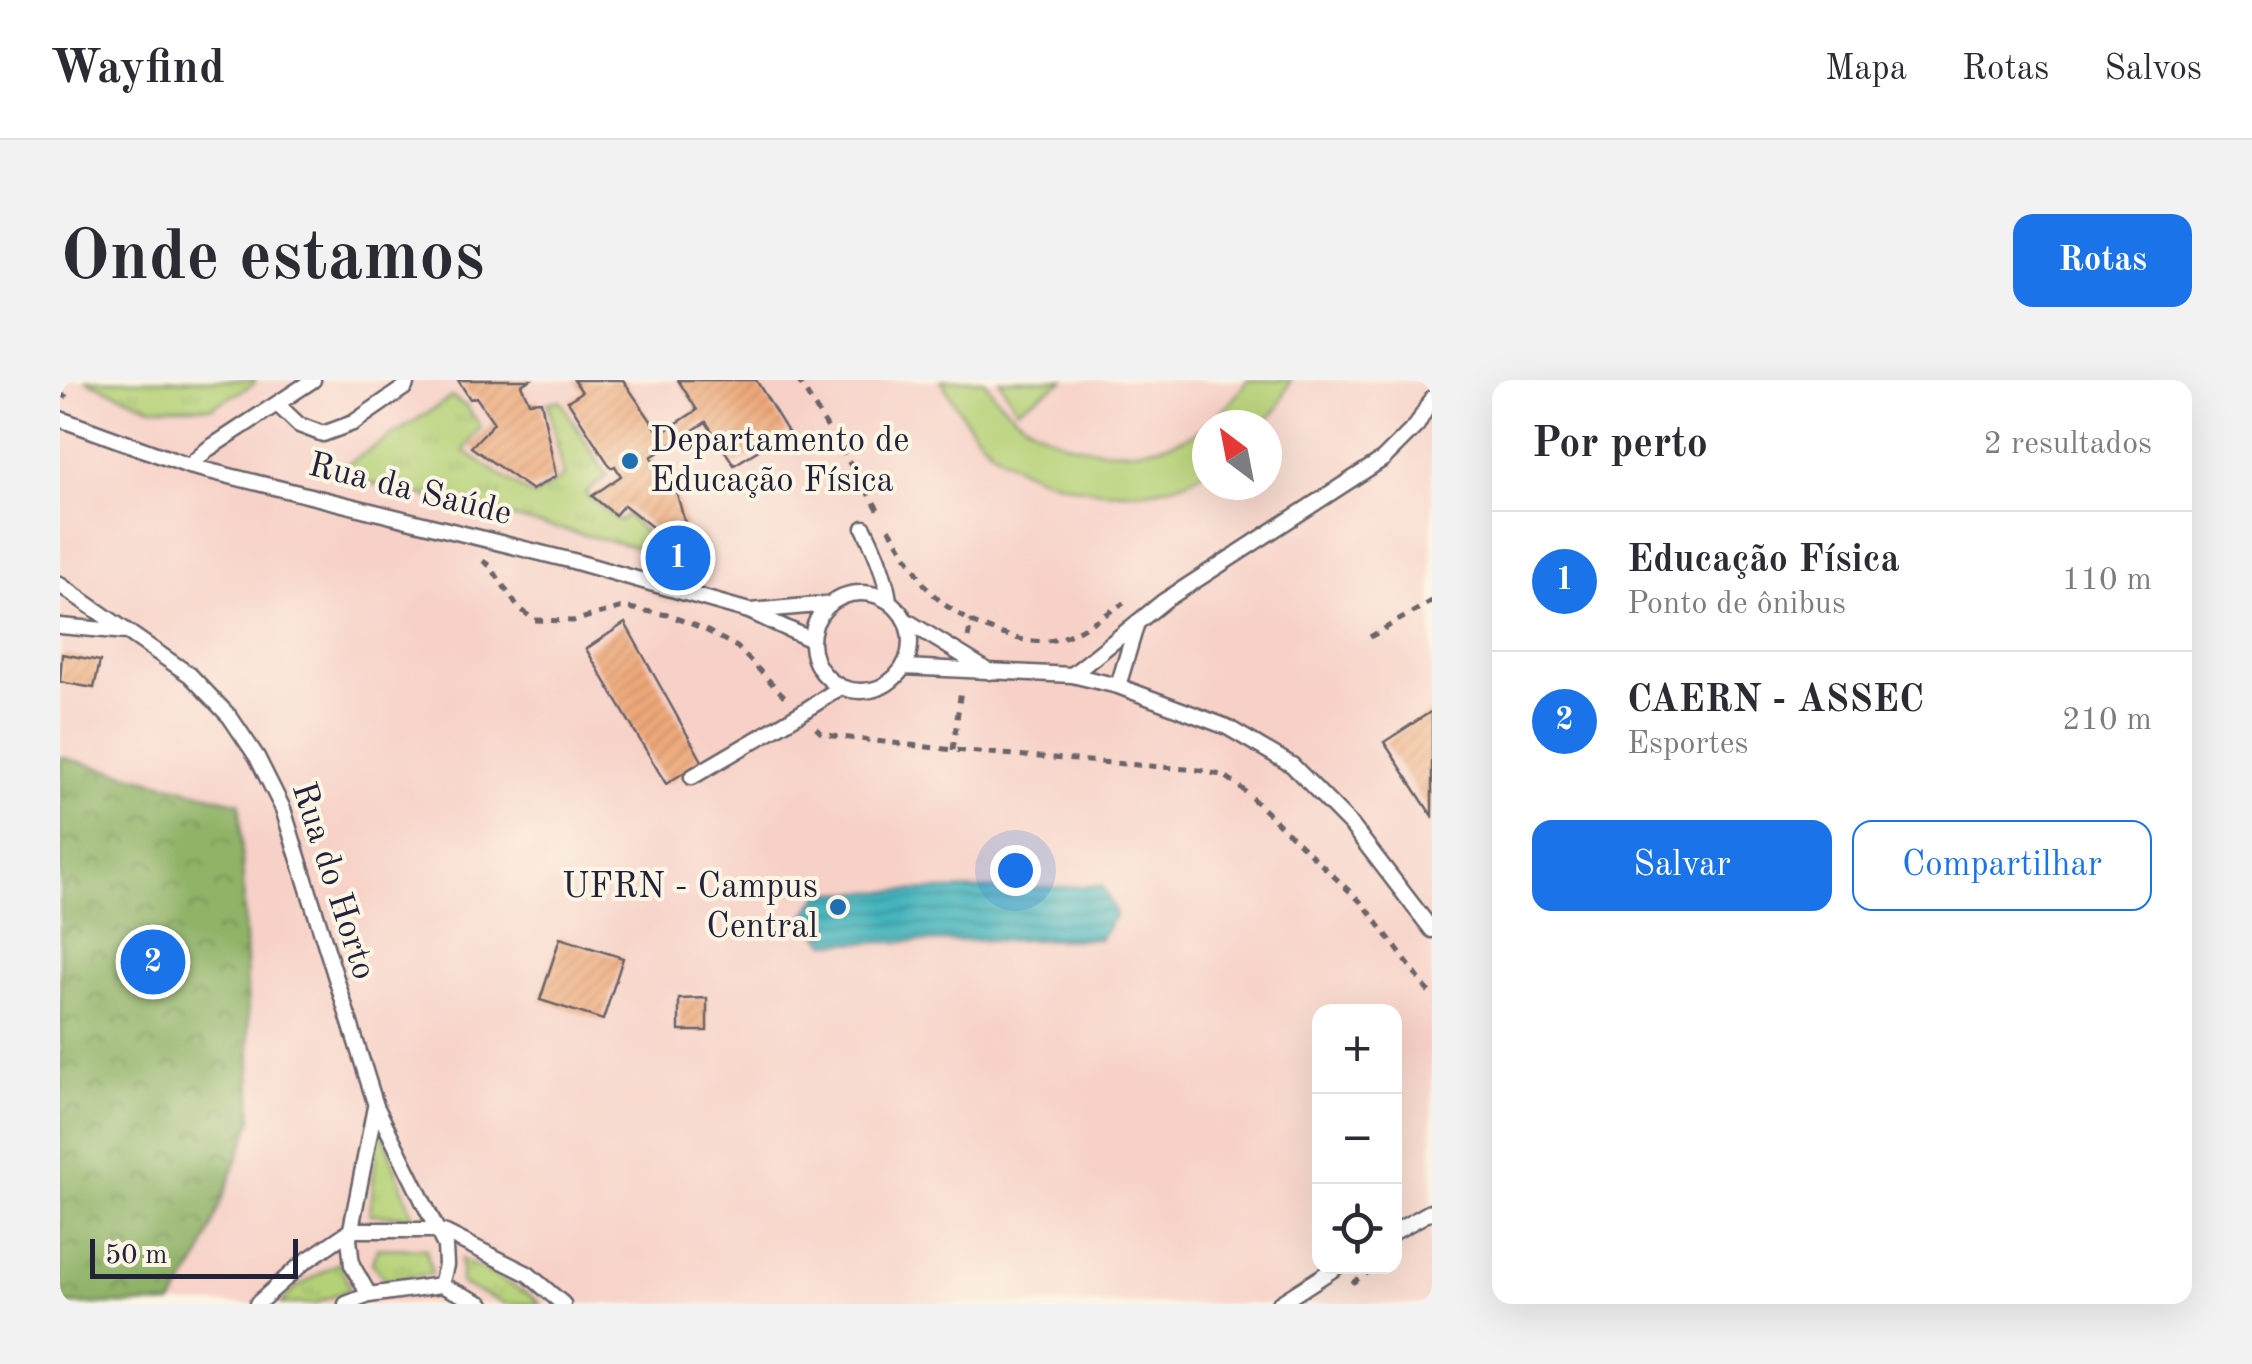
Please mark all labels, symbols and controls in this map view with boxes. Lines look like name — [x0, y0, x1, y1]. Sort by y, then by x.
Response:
text: Wayfind — [50, 45, 225, 93]
text: Mapa — [1825, 52, 1907, 87]
text: Rotas — [1962, 52, 2049, 87]
text: Salvos — [2104, 52, 2202, 87]
button: Rotas — [2013, 214, 2192, 307]
text: Onde estamos — [60, 225, 485, 295]
north arrow — [1192, 410, 1282, 500]
place label: Departamento de Educação Física — [650, 424, 909, 499]
text: Por perto — [1532, 424, 1708, 466]
text: 2 resultados — [1984, 429, 2152, 461]
street label: Rua da Saúde — [305, 448, 515, 532]
marker: Departamento de Educação Física — [619, 450, 641, 472]
pin: 1 — [646, 520, 710, 596]
text: Educação Física — [1627, 542, 1900, 580]
text: 1 — [1555, 565, 1574, 597]
text: 110 m — [2062, 565, 2152, 597]
text: Ponto de ônibus — [1627, 589, 1846, 621]
text: CAERN - ASSEC — [1627, 682, 1924, 720]
text: 2 — [1555, 705, 1574, 737]
text: 210 m — [2062, 705, 2152, 737]
text: Esportes — [1627, 729, 1748, 761]
street label: Rua do Horto — [285, 778, 381, 984]
button: Salvar — [1532, 820, 1832, 911]
button: Compartilhar — [1852, 820, 2152, 911]
your location — [990, 845, 1041, 896]
place label: UFRN - Campus Central — [562, 870, 818, 945]
marker: UFRN - Campus Central — [827, 896, 849, 918]
pin: 2 — [121, 924, 186, 1000]
map controls — [1312, 1004, 1402, 1274]
button: + — [1312, 1004, 1402, 1094]
button: − — [1312, 1094, 1402, 1184]
button: locate — [1312, 1184, 1402, 1274]
scale bar — [90, 1234, 298, 1278]
text: 50 m — [105, 1242, 168, 1270]

